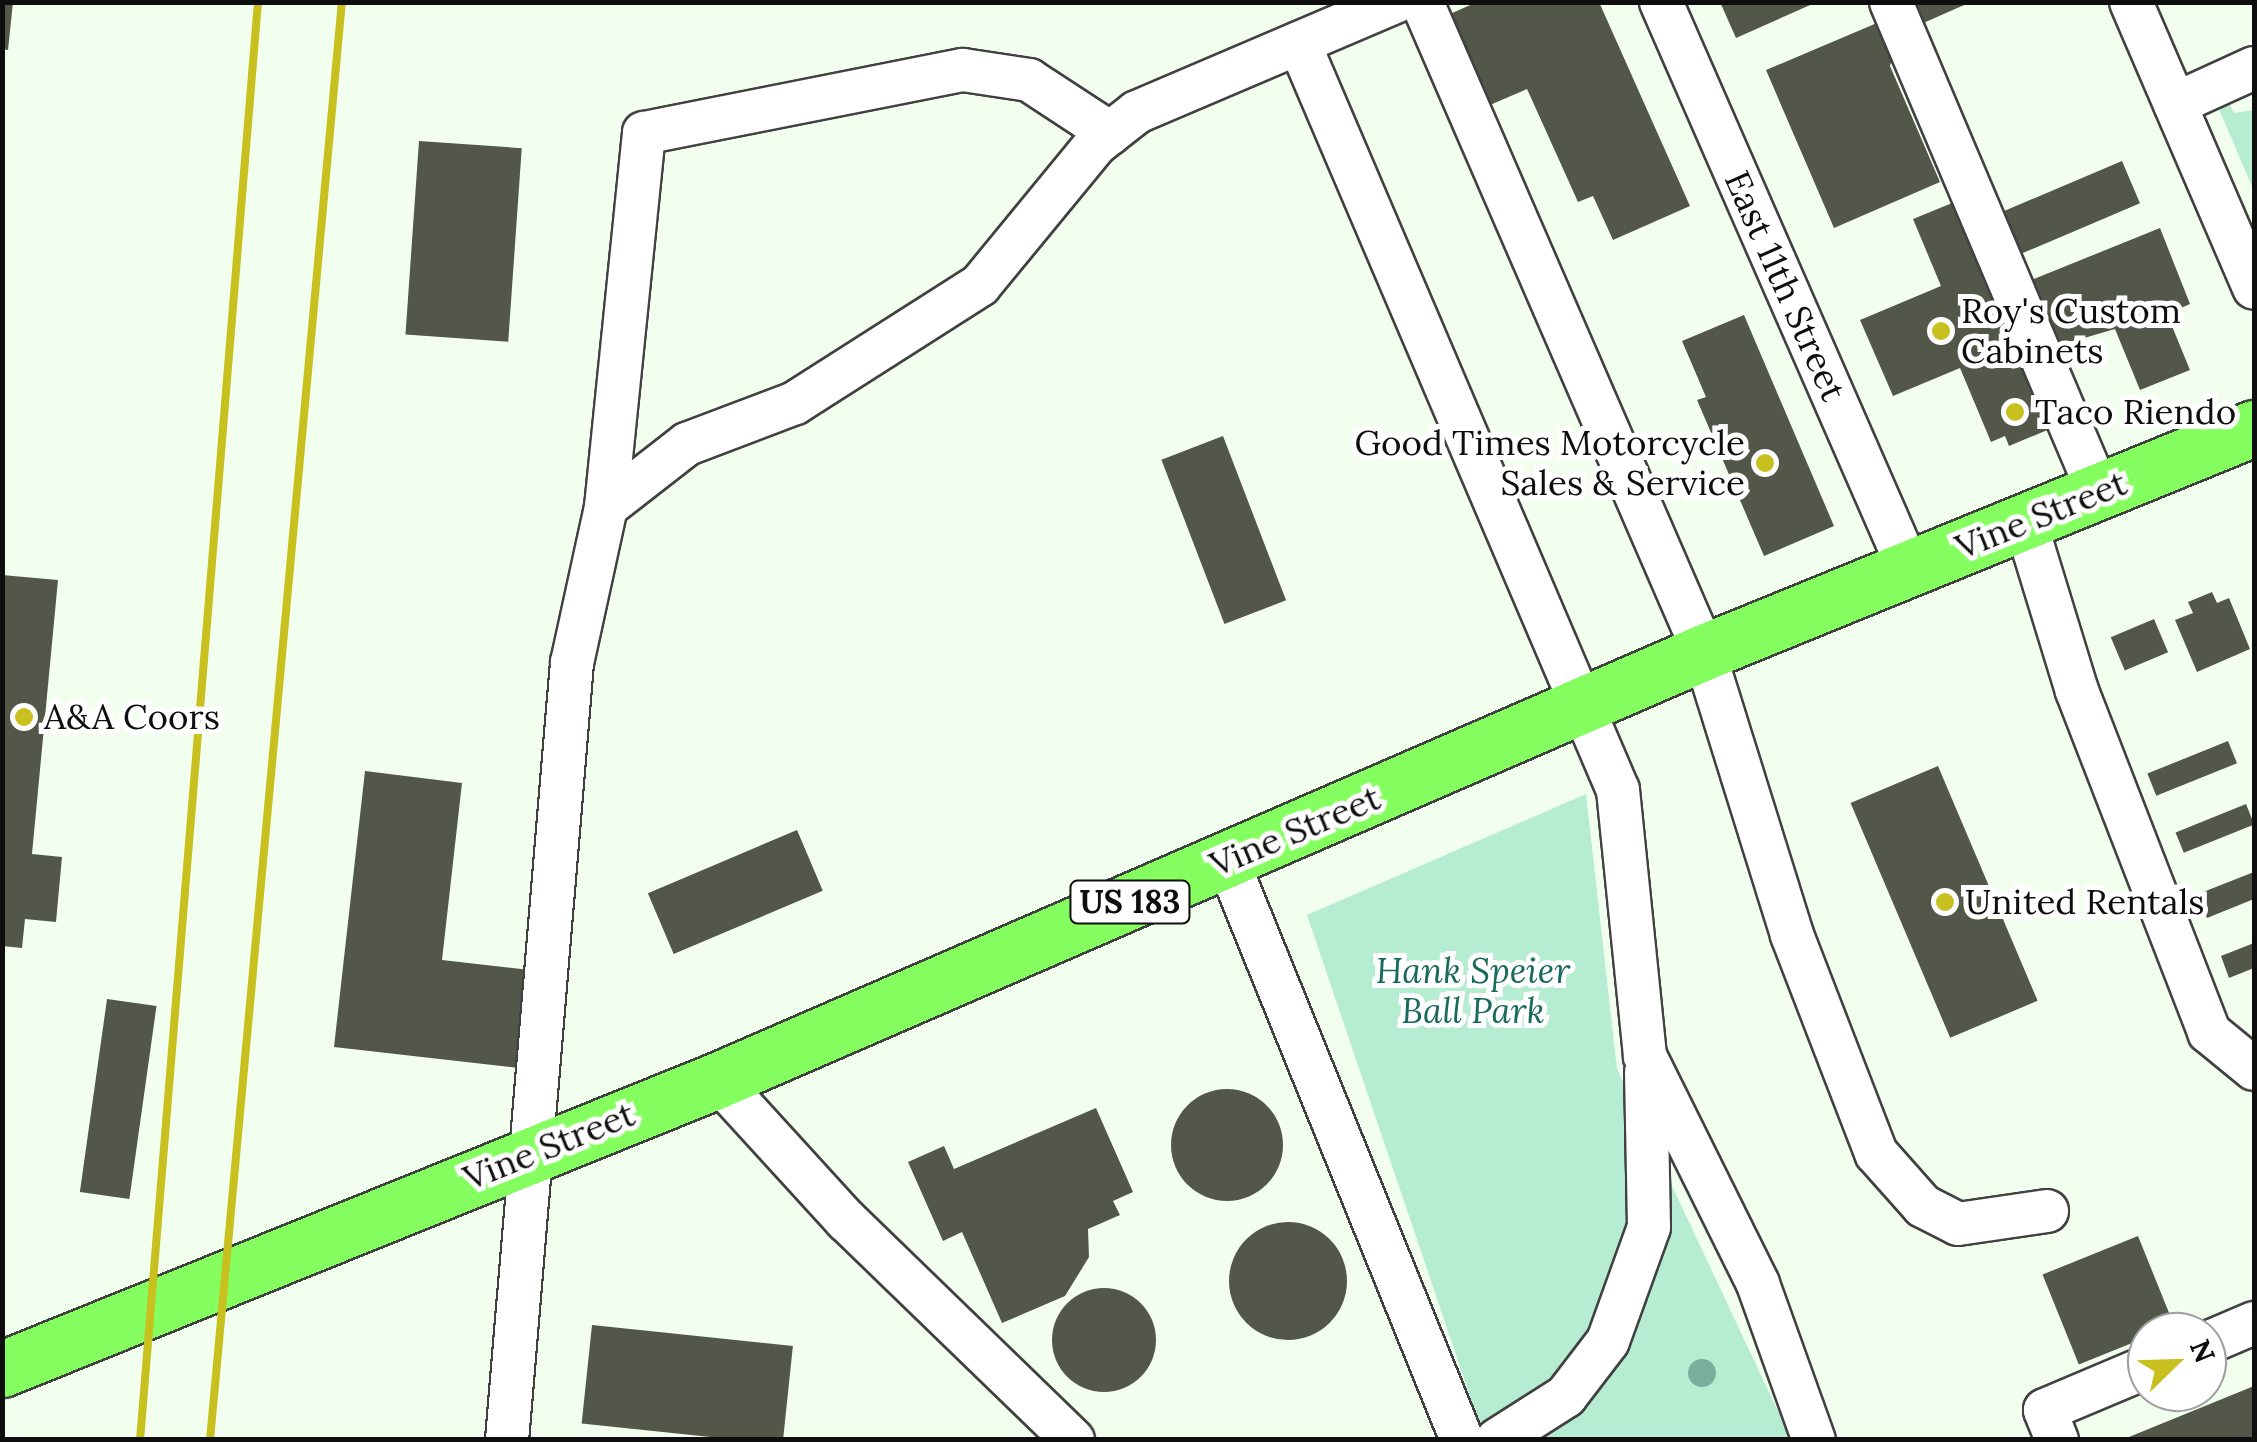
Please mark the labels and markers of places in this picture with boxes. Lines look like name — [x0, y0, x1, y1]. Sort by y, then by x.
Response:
place label: Roy's Custom Cabinets — [1961, 290, 2181, 372]
marker: Roy's Custom Cabinets — [1930, 320, 1952, 342]
place label: Taco Riendo — [2035, 391, 2236, 433]
marker: Taco Riendo — [2004, 401, 2026, 423]
place label: Good Times Motorcycle Sales & Service — [1354, 422, 1745, 504]
marker: Good Times Motorcycle Sales & Service — [1754, 452, 1776, 474]
place label: A&A Coors — [44, 696, 220, 738]
marker: A&A Coors — [13, 706, 35, 728]
place label: United Rentals — [1965, 881, 2204, 923]
marker: United Rentals — [1934, 891, 1956, 913]

